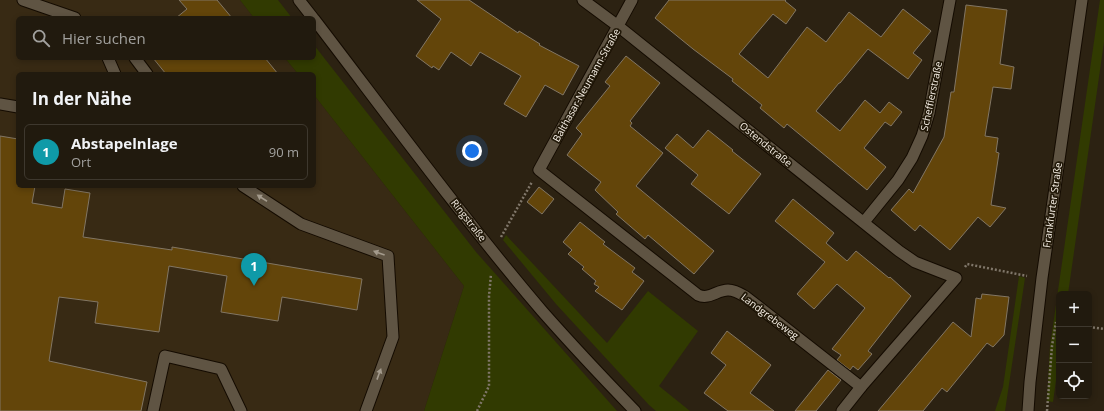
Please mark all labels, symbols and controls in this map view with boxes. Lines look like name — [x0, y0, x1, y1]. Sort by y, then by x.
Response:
search box — [16, 16, 316, 60]
street label: Balthasar-Neumann-Straße — [549, 26, 623, 144]
icon: search — [30, 27, 52, 49]
text: Hier suchen — [62, 28, 146, 48]
street label: Schefflerstraße — [917, 60, 945, 132]
text: In der Nähe — [32, 87, 131, 110]
street label: Ostendstraße — [737, 118, 795, 170]
text: Abstapelnlage — [71, 133, 178, 153]
your location — [462, 141, 482, 161]
text: 1 — [42, 143, 50, 161]
text: 90 m — [269, 143, 299, 161]
text: Ort — [71, 153, 91, 171]
street label: Frankfurter Straße — [1039, 161, 1065, 249]
one-way arrow — [257, 194, 267, 202]
street label: Ringstraße — [448, 196, 490, 244]
one-way arrow — [373, 250, 385, 256]
pin: 1 — [241, 253, 267, 286]
street label: Landgrebeweg — [738, 290, 802, 343]
map controls — [1056, 291, 1092, 399]
button: + — [1056, 291, 1092, 327]
button: − — [1056, 327, 1092, 363]
button: locate — [1056, 363, 1092, 399]
one-way arrow — [377, 368, 383, 380]

